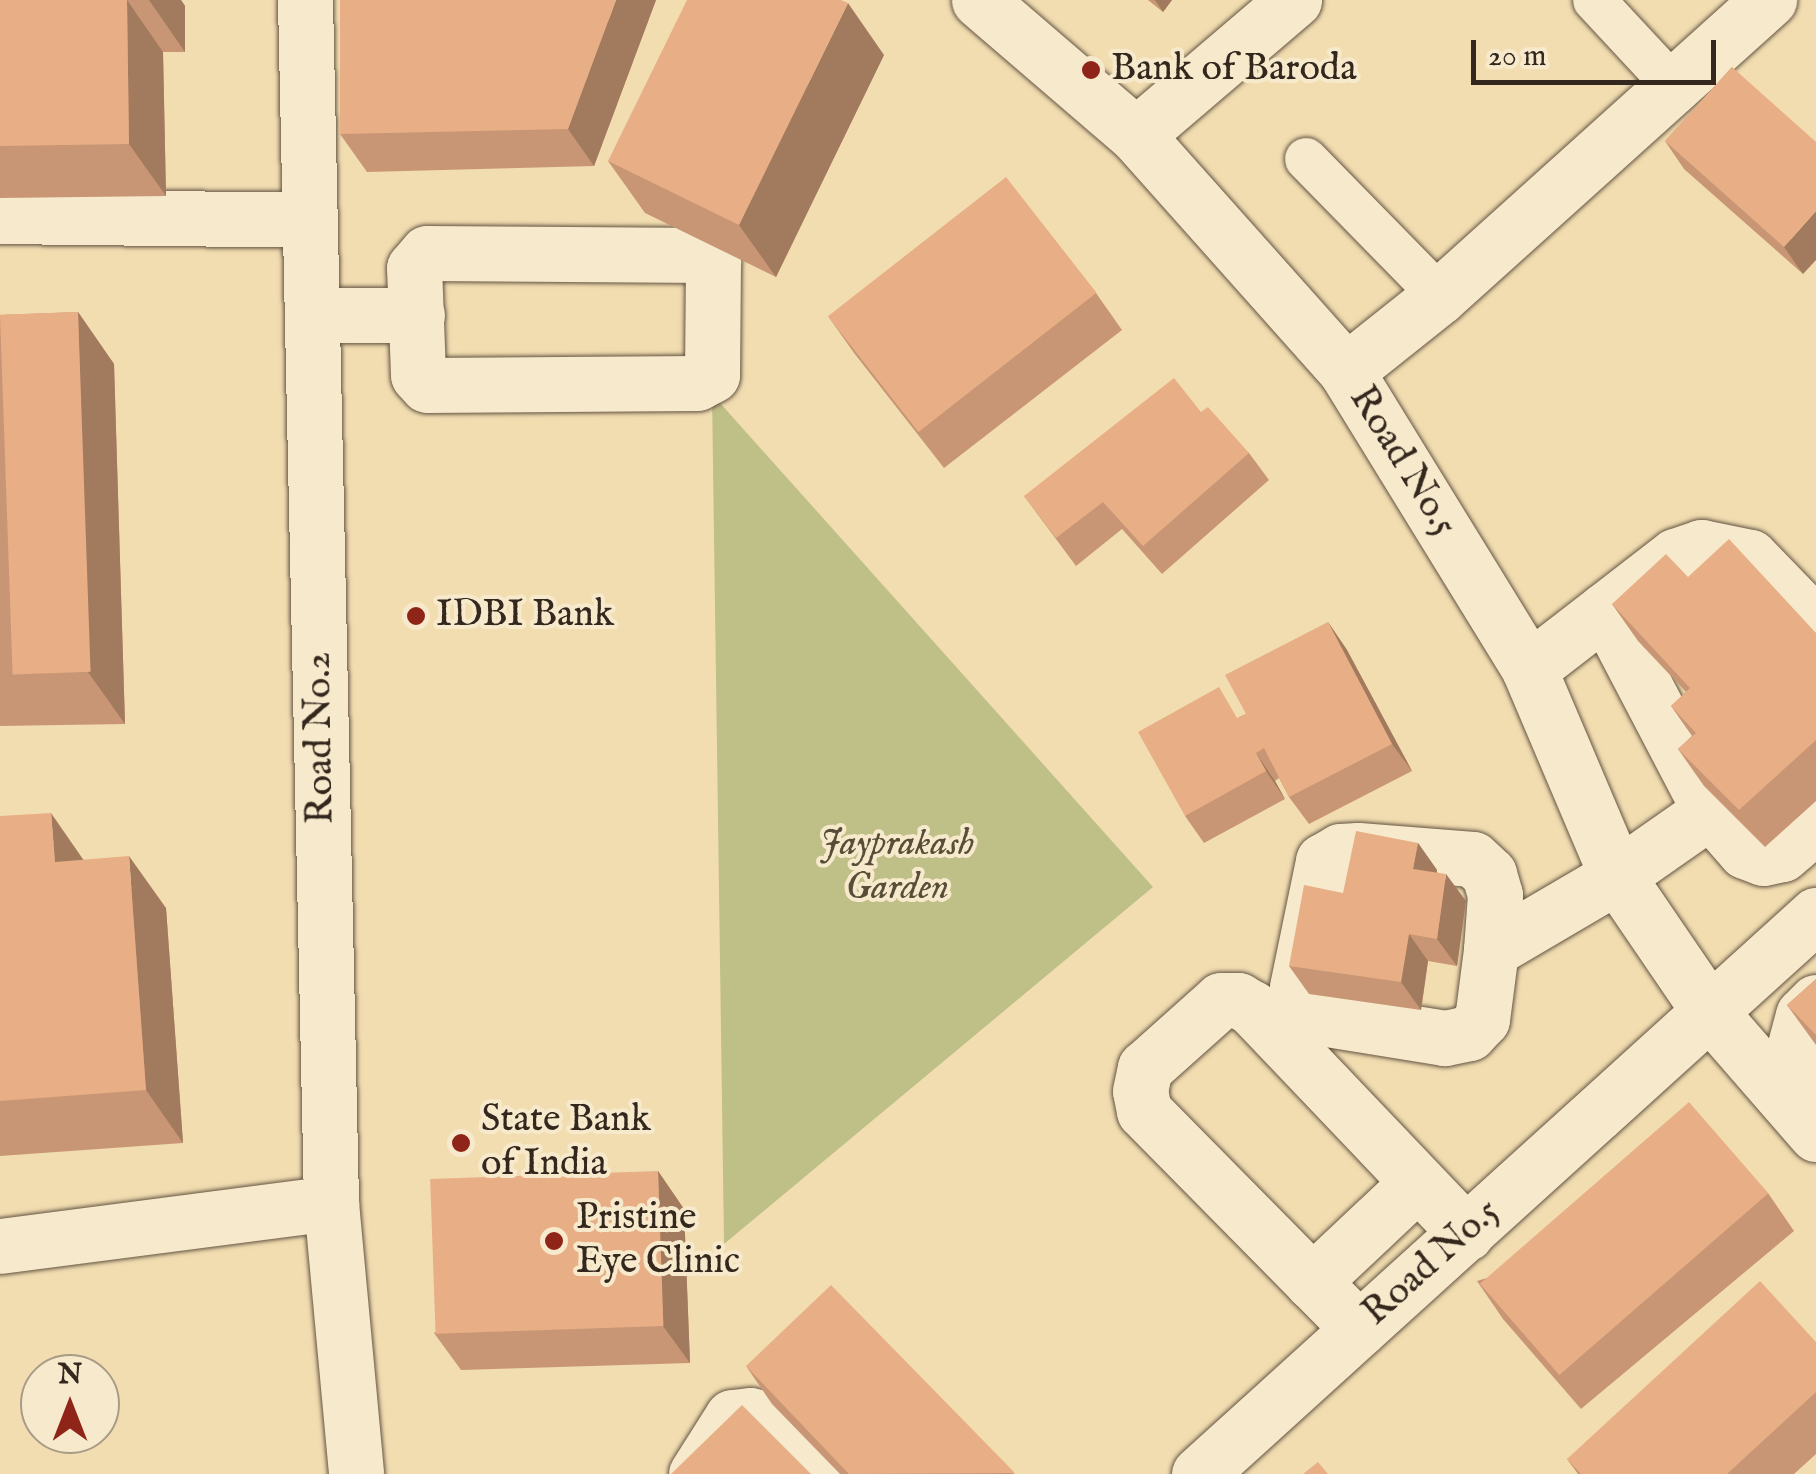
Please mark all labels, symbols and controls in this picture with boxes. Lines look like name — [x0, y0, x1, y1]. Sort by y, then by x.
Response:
scale bar — [1476, 20, 1721, 82]
text: 20 m — [1488, 38, 1547, 76]
place label: Bank of Baroda — [1111, 47, 1357, 93]
marker: Bank of Baroda — [1080, 59, 1102, 81]
street label: Road No.5 — [1338, 379, 1466, 545]
place label: IDBI Bank — [436, 593, 614, 639]
marker: IDBI Bank — [405, 605, 427, 627]
street label: Road No.2 — [297, 651, 345, 825]
park label: Jayprakash Garden — [820, 822, 974, 912]
place label: State Bank of India — [481, 1098, 651, 1188]
marker: State Bank of India — [450, 1132, 472, 1154]
street label: Road No.5 — [1354, 1190, 1510, 1336]
place label: Pristine Eye Clinic — [576, 1196, 740, 1286]
marker: Pristine Eye Clinic — [541, 1228, 567, 1254]
north arrow — [20, 1354, 120, 1454]
text: N — [58, 1358, 82, 1393]

